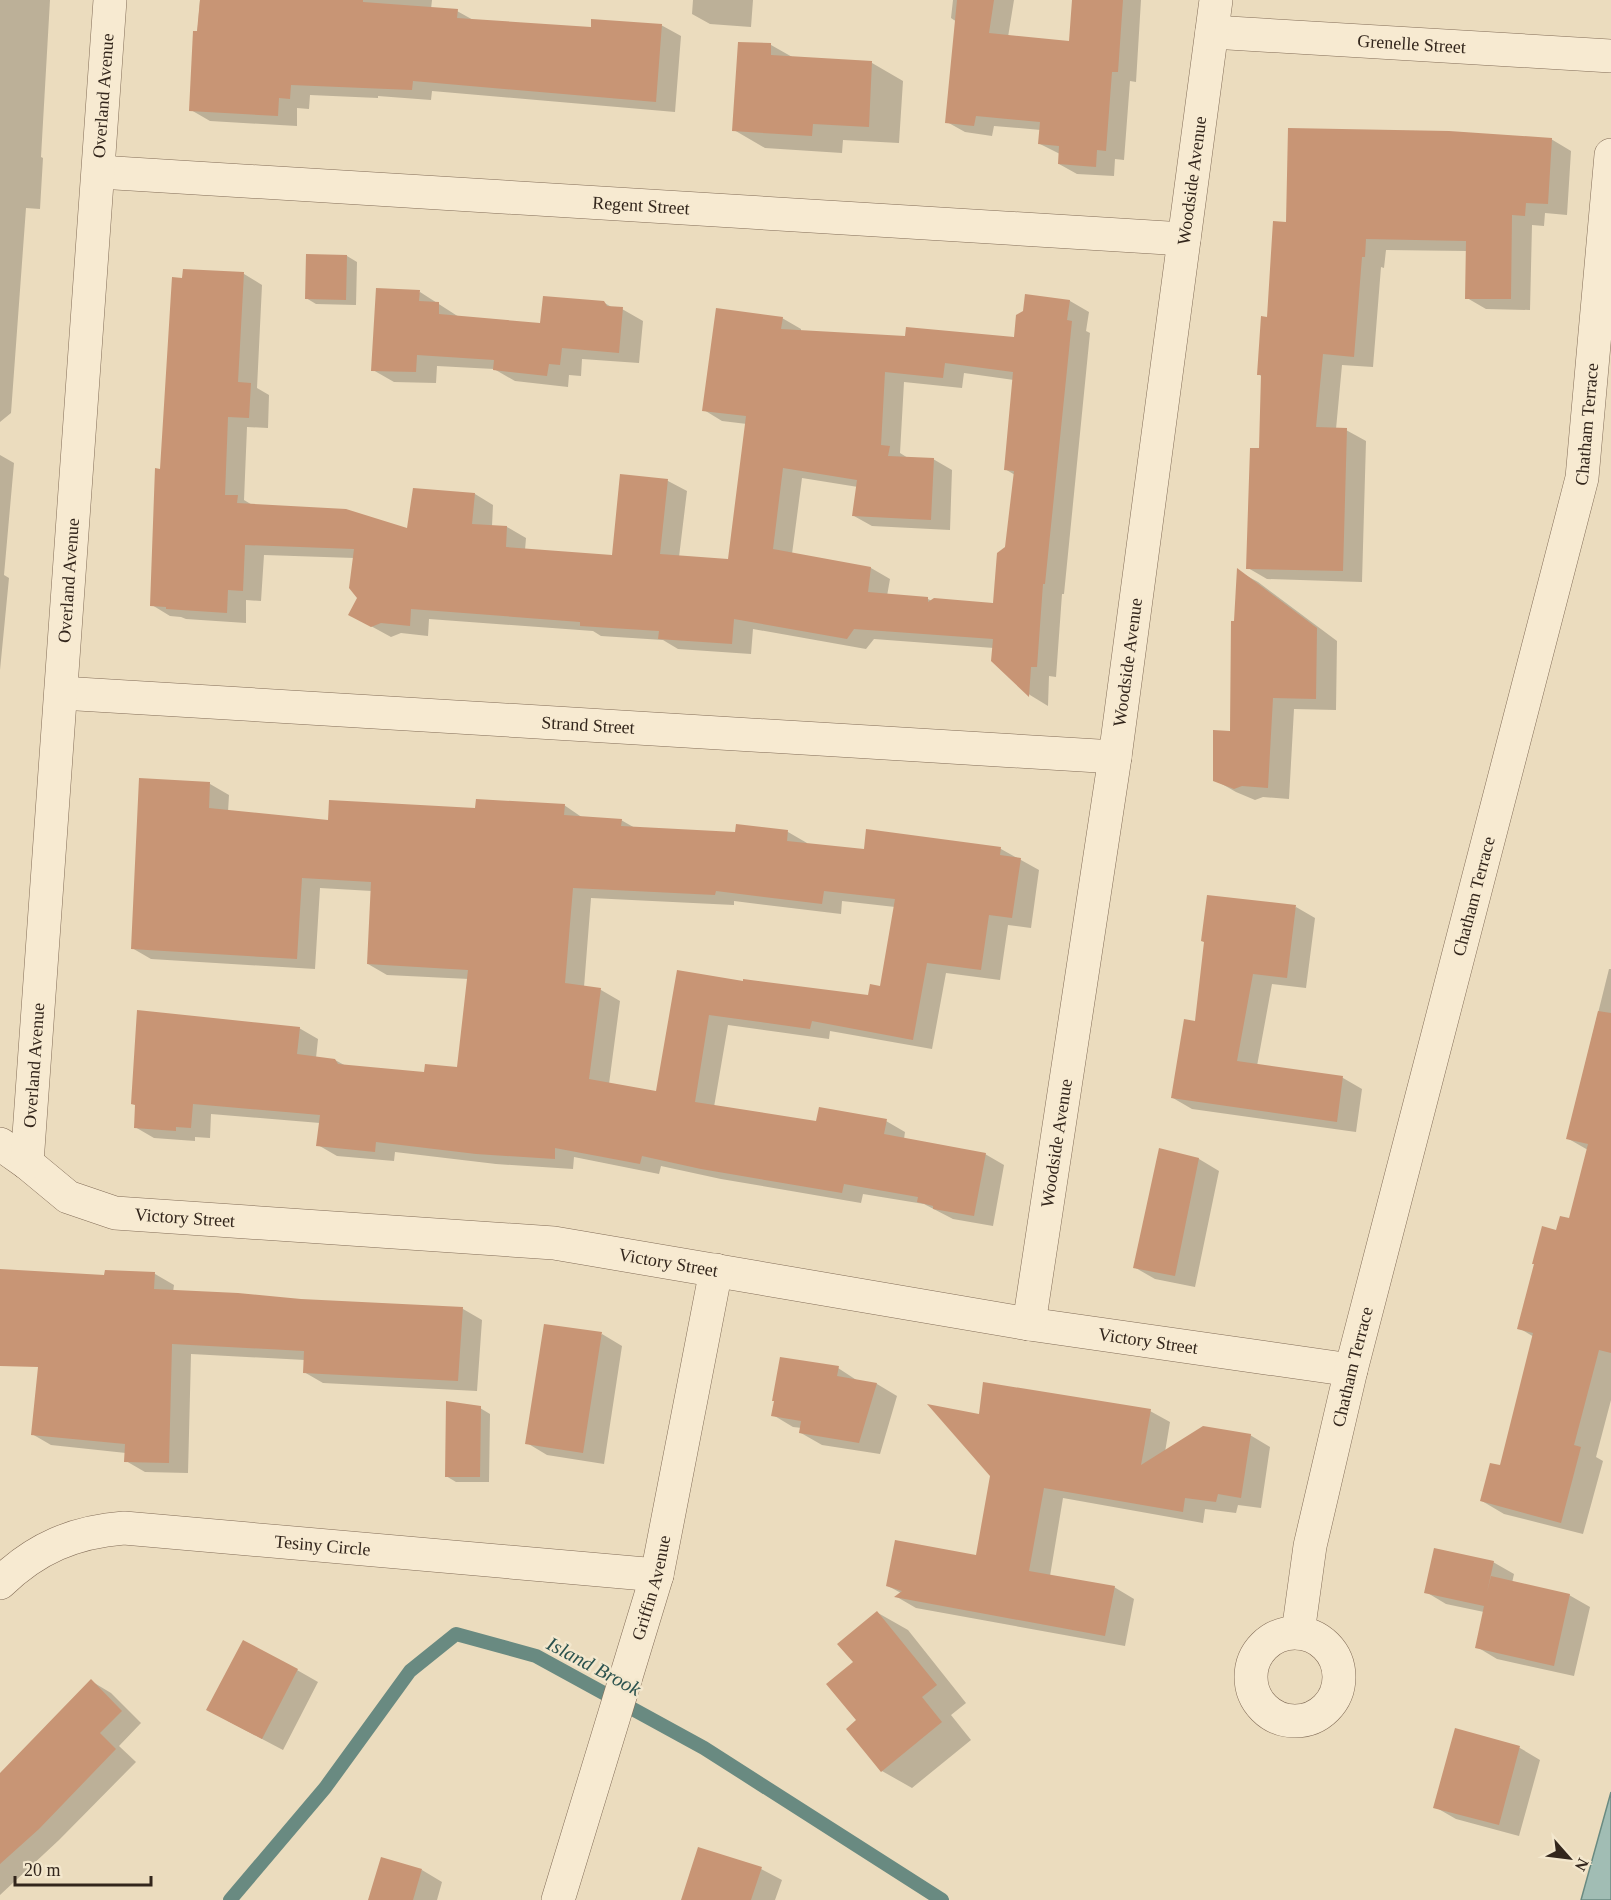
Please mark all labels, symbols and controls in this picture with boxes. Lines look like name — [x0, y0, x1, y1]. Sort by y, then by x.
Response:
street label: Grenelle Street — [1357, 31, 1466, 57]
street label: Overland Avenue — [89, 33, 118, 159]
street label: Woodside Avenue — [1173, 115, 1210, 246]
street label: Regent Street — [592, 192, 690, 218]
street label: Chatham Terrace — [1570, 362, 1602, 488]
street label: Overland Avenue — [54, 517, 83, 644]
street label: Woodside Avenue — [1109, 597, 1146, 728]
street label: Strand Street — [541, 712, 635, 738]
street label: Chatham Terrace — [1449, 834, 1499, 958]
street label: Overland Avenue — [20, 1002, 48, 1128]
street label: Woodside Avenue — [1037, 1077, 1076, 1209]
street label: Victory Street — [134, 1204, 236, 1231]
street label: Victory Street — [617, 1244, 720, 1281]
street label: Chatham Terrace — [1328, 1305, 1377, 1429]
street label: Victory Street — [1097, 1324, 1199, 1358]
street label: Tesiny Circle — [274, 1531, 371, 1560]
street label: Griffin Avenue — [628, 1534, 674, 1643]
water label: Island Brook — [542, 1632, 646, 1700]
north arrow — [1539, 1828, 1599, 1888]
scale bar — [15, 1849, 152, 1887]
text: N — [1571, 1856, 1592, 1874]
text: 20 m — [24, 1860, 61, 1880]

